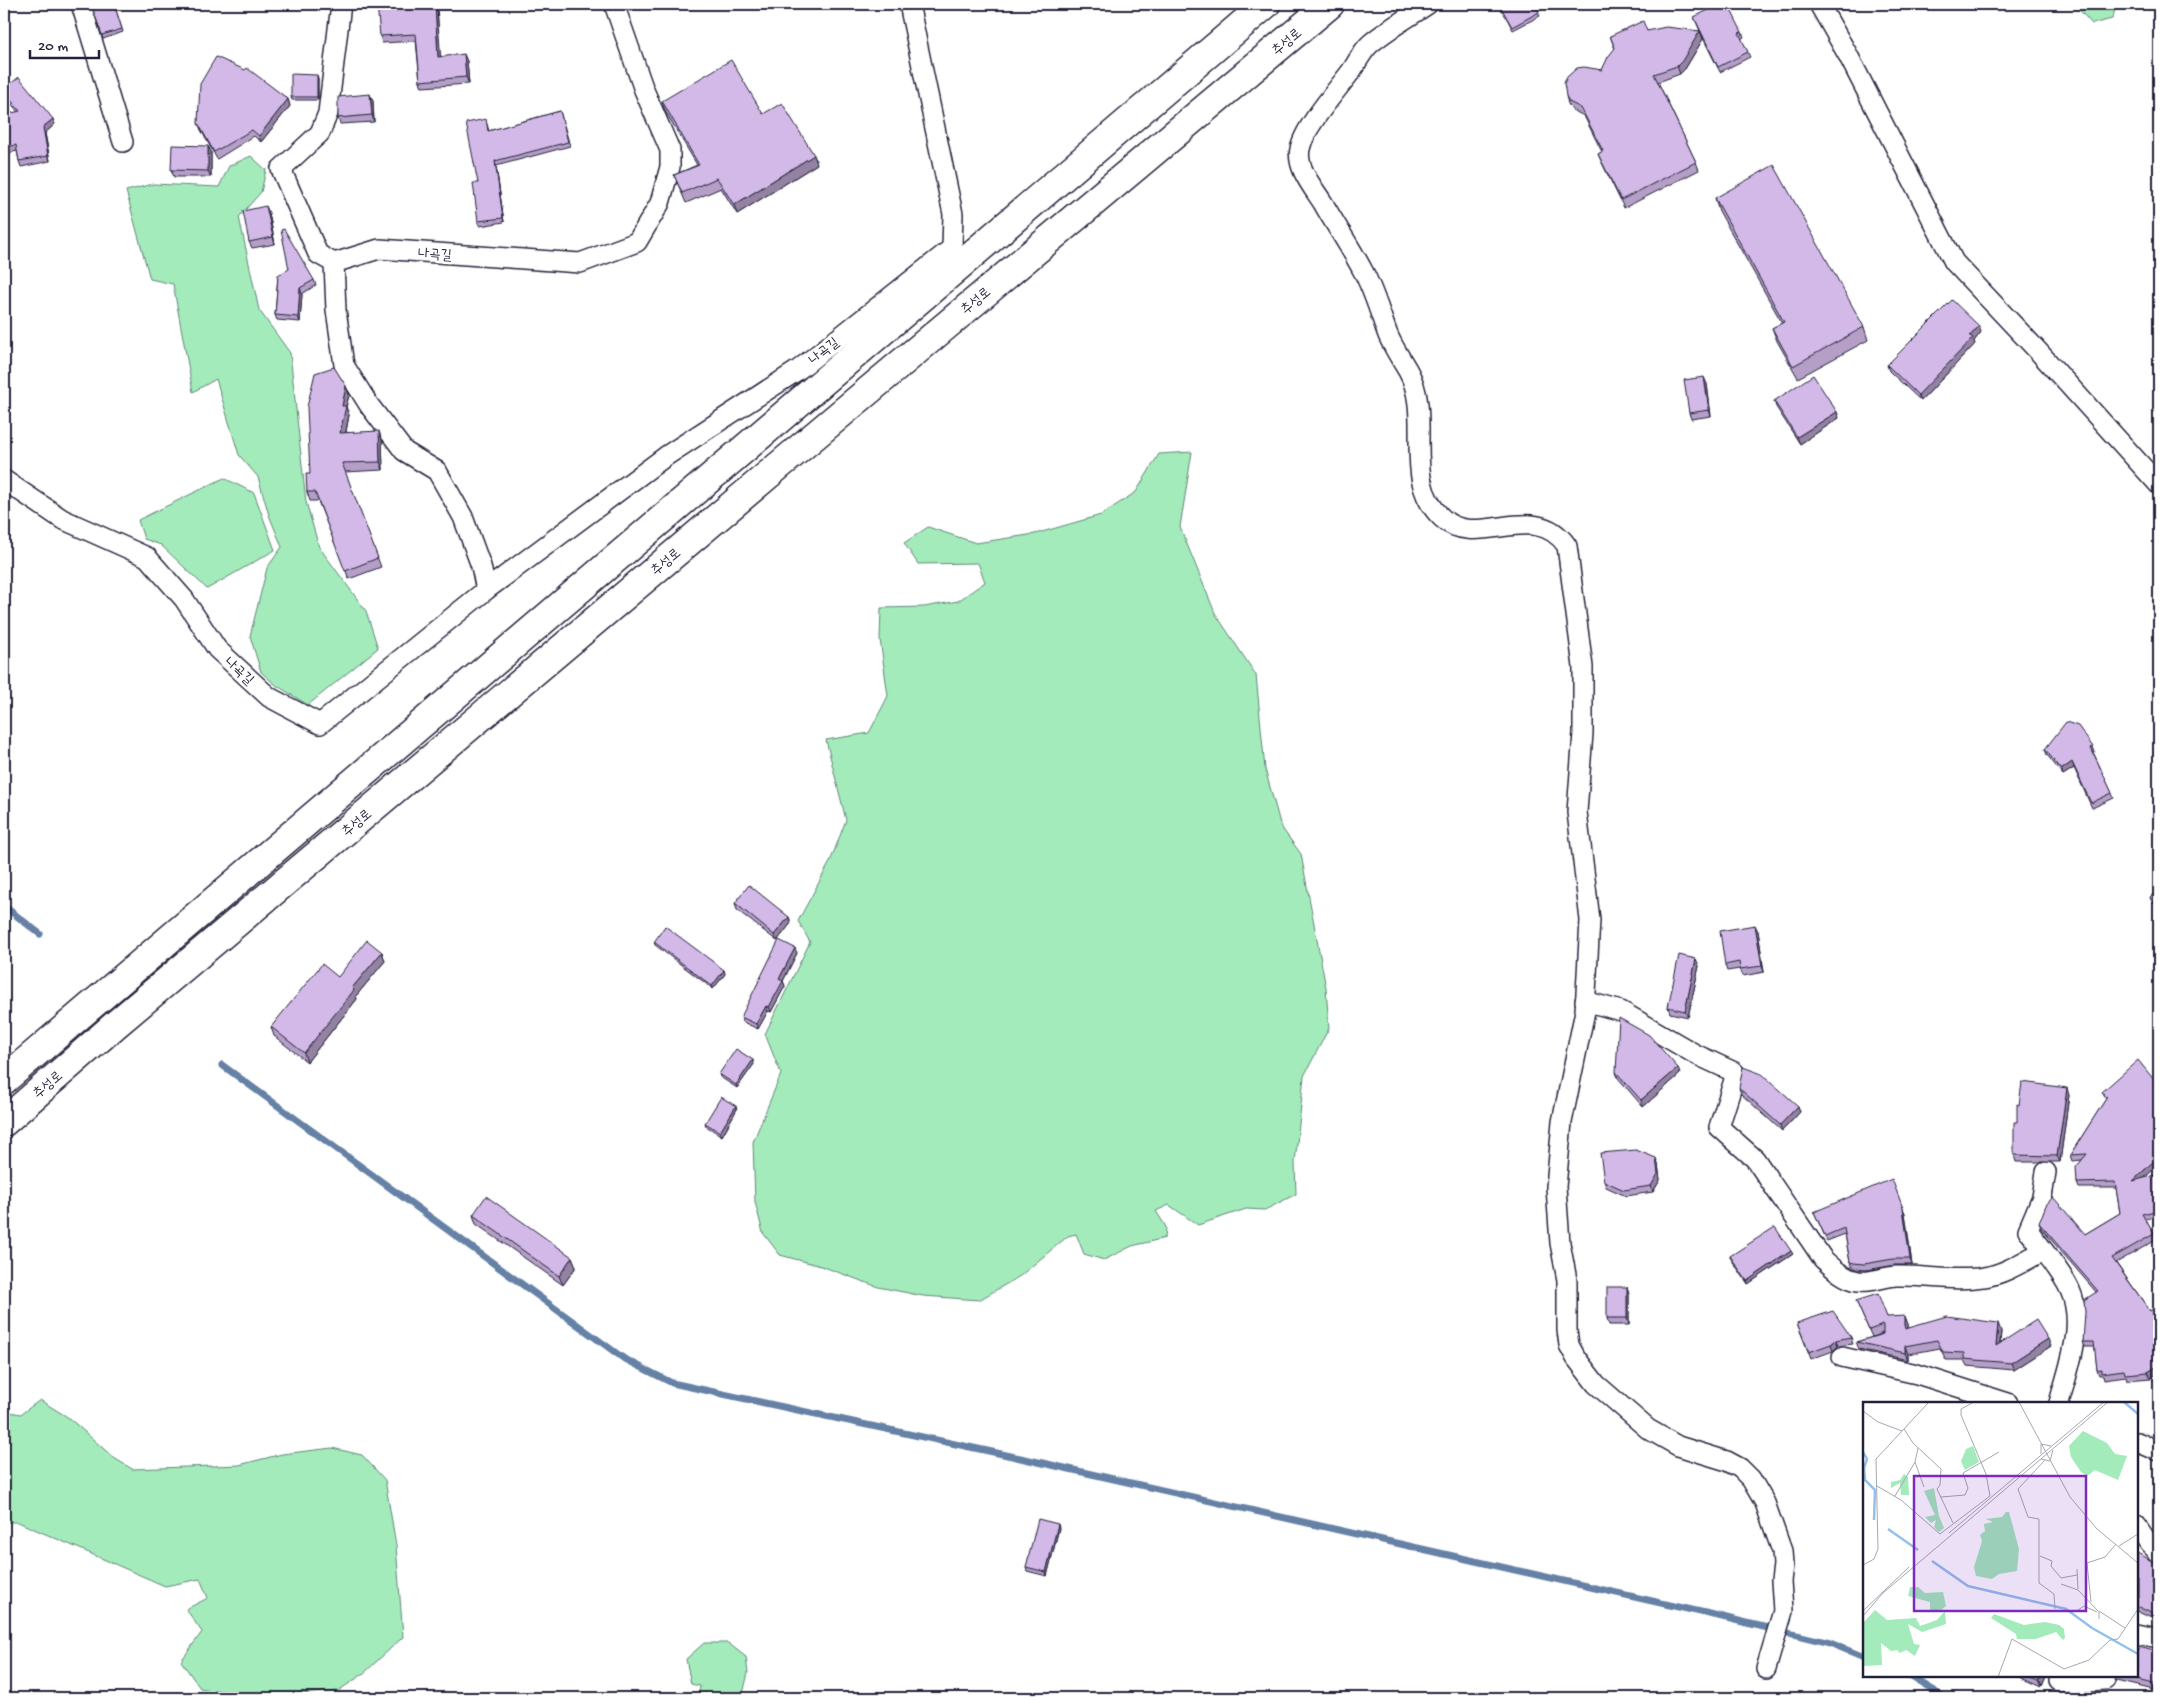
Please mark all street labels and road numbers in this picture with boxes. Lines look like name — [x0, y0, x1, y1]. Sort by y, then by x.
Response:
street label: 추성로 — [1269, 26, 1306, 60]
street label: 나곡길 — [417, 246, 453, 265]
street label: 추성로 — [958, 285, 995, 319]
street label: 나곡길 — [806, 334, 844, 369]
street label: 추성로 — [648, 546, 685, 580]
street label: 나곡길 — [220, 654, 257, 690]
street label: 추성로 — [339, 807, 376, 841]
street label: 추성로 — [30, 1068, 67, 1103]

